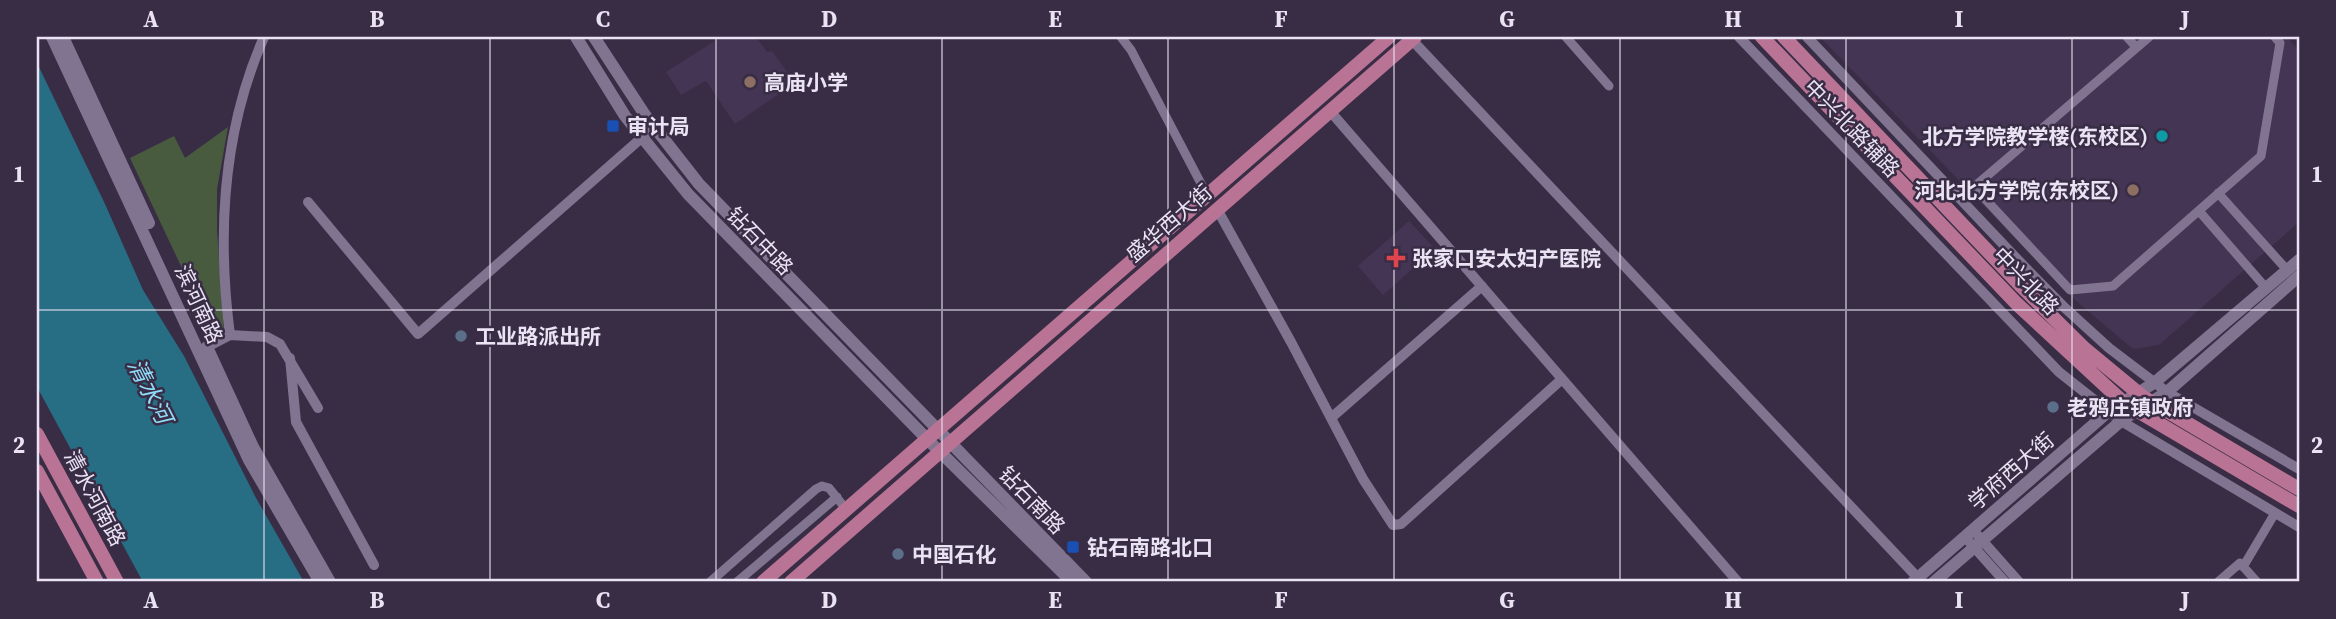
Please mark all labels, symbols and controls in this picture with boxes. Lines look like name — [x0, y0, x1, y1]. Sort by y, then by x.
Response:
text: A — [143, 3, 159, 35]
text: B — [370, 3, 385, 35]
text: C — [596, 3, 610, 35]
text: D — [821, 3, 837, 35]
text: E — [1048, 3, 1062, 35]
text: F — [1274, 3, 1288, 35]
text: G — [1499, 3, 1515, 35]
text: H — [1724, 3, 1742, 35]
text: I — [1955, 3, 1964, 35]
text: J — [2178, 3, 2190, 35]
place label: 高庙小学 — [764, 68, 848, 97]
street label: 中兴北路辅路 — [1798, 73, 1906, 183]
marker: 高庙小学 — [742, 74, 758, 90]
place label: 审计局 — [627, 112, 690, 141]
marker: 审计局 — [605, 118, 621, 134]
place label: 北方学院教学楼(东校区) — [1922, 122, 2148, 151]
marker: 北方学院教学楼(东校区) — [2154, 128, 2170, 144]
text: 1 — [13, 158, 25, 190]
text: 1 — [2311, 158, 2323, 190]
place label: 河北北方学院(东校区) — [1914, 176, 2119, 205]
street label: 盛华西大街 — [1120, 178, 1218, 268]
marker: 河北北方学院(东校区) — [2125, 182, 2141, 198]
street label: 钻石中路 — [720, 201, 800, 281]
street label: 中兴北路 — [1986, 241, 2066, 321]
place label: 张家口安太妇产医院 — [1412, 244, 1601, 273]
marker: 张家口安太妇产医院 — [1386, 248, 1406, 268]
street label: 滨河南路 — [168, 260, 230, 348]
place label: 工业路派出所 — [475, 322, 601, 351]
marker: 工业路派出所 — [453, 328, 469, 344]
water label: 清水河 — [120, 353, 182, 433]
place label: 老鸦庄镇政府 — [2067, 393, 2193, 422]
marker: 老鸦庄镇政府 — [2045, 399, 2061, 415]
street label: 学府西大街 — [1962, 426, 2060, 516]
text: 2 — [13, 429, 25, 461]
text: 2 — [2311, 429, 2323, 461]
street label: 清水河南路 — [58, 445, 132, 551]
street label: 钻石南路 — [992, 460, 1072, 540]
place label: 钻石南路北口 — [1087, 533, 1213, 562]
marker: 钻石南路北口 — [1065, 539, 1081, 555]
place label: 中国石化 — [912, 540, 996, 569]
marker: 中国石化 — [890, 546, 906, 562]
text: A — [143, 584, 159, 616]
text: B — [370, 584, 385, 616]
text: C — [596, 584, 610, 616]
text: D — [821, 584, 837, 616]
text: E — [1048, 584, 1062, 616]
text: F — [1274, 584, 1288, 616]
text: G — [1499, 584, 1515, 616]
text: H — [1724, 584, 1742, 616]
text: I — [1955, 584, 1964, 616]
text: J — [2178, 584, 2190, 616]

